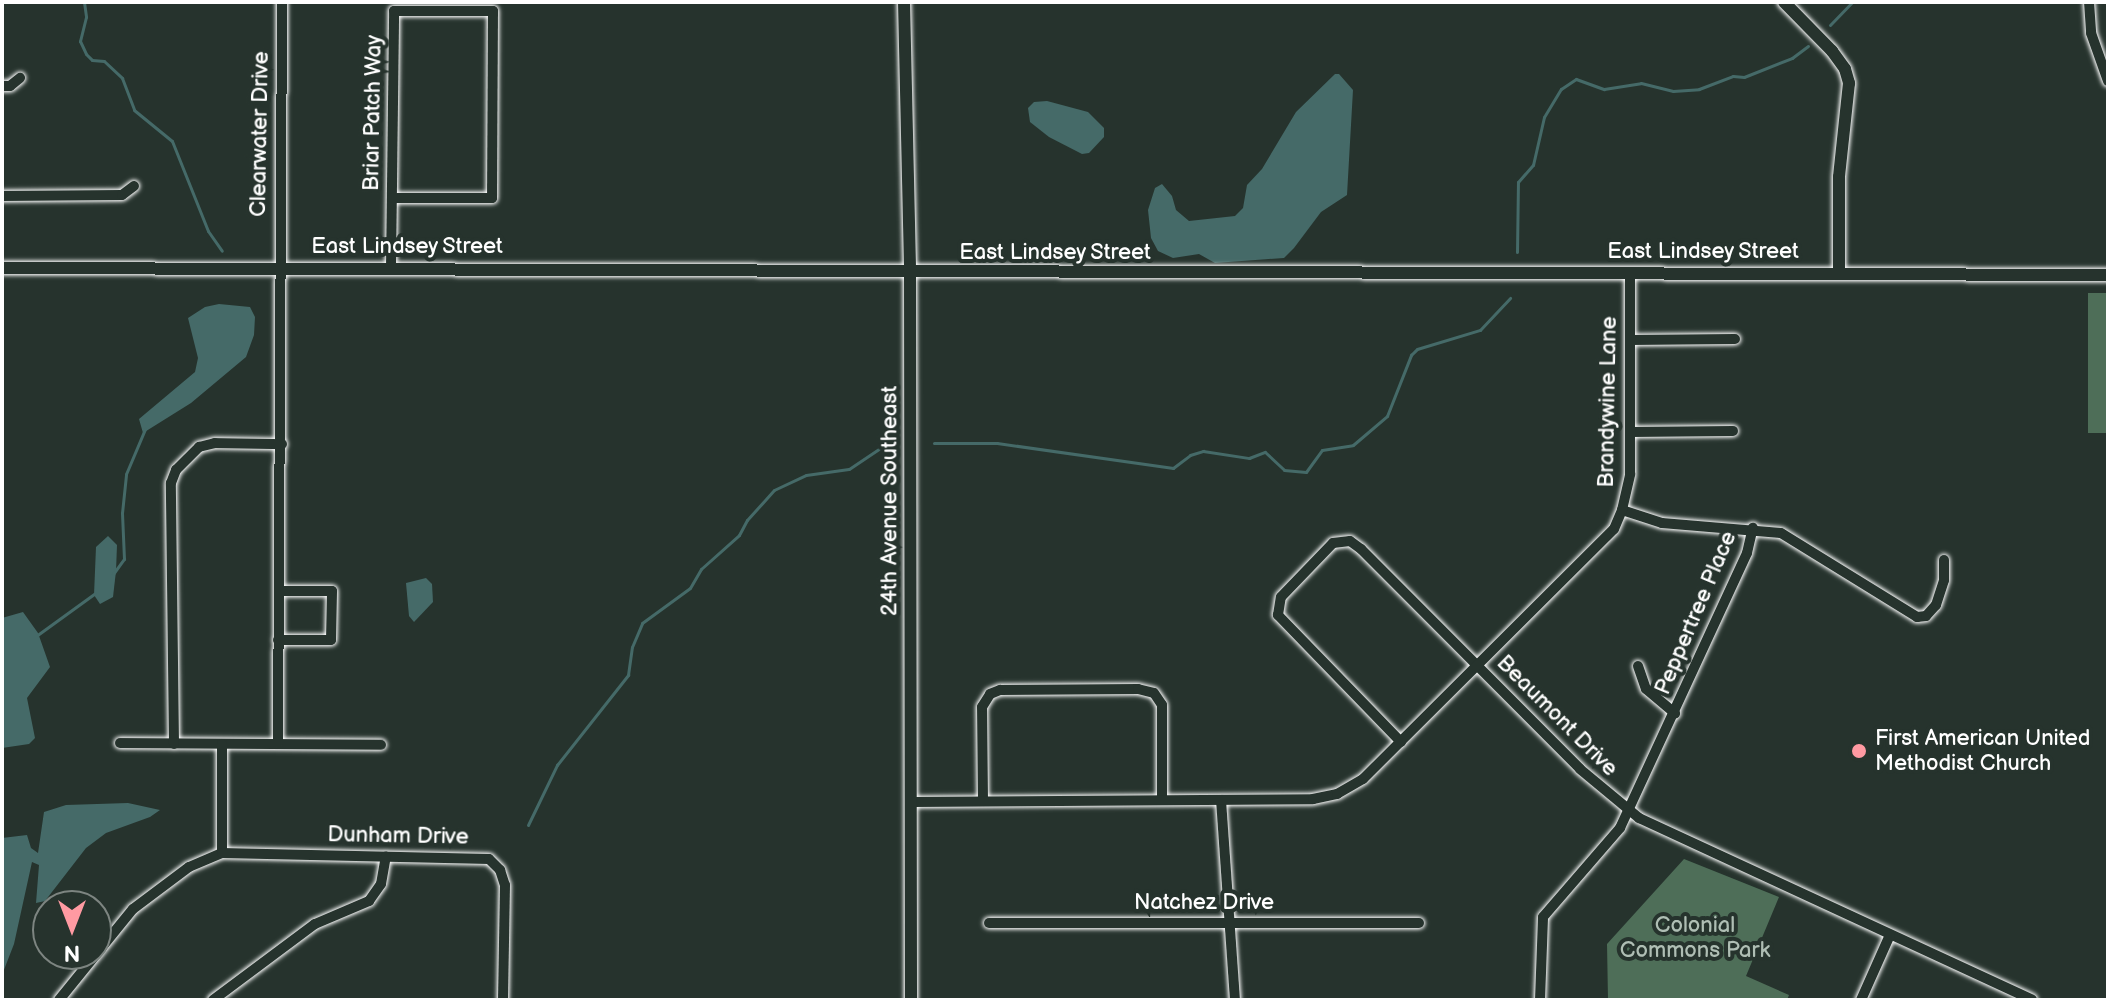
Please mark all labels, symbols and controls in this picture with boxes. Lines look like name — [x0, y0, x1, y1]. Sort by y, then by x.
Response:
street label: Briar Patch Way — [358, 34, 388, 192]
street label: Clearwater Drive — [245, 51, 275, 217]
street label: East Lindsey Street — [310, 234, 504, 260]
street label: East Lindsey Street — [1606, 239, 1800, 265]
street label: East Lindsey Street — [958, 240, 1152, 266]
street label: Brandywine Lane — [1593, 316, 1623, 488]
street label: 24th Avenue Southeast — [877, 386, 903, 616]
street label: Peppertree Place — [1650, 527, 1742, 699]
street label: Beaumont Drive — [1491, 650, 1623, 782]
place label: First American United Methodist Church — [1875, 725, 2090, 776]
marker: First American United Methodist Church — [1850, 742, 1868, 760]
street label: Dunham Drive — [327, 822, 469, 850]
north arrow — [32, 890, 112, 970]
street label: Natchez Drive — [1134, 890, 1274, 916]
park label: Colonial Commons Park — [1620, 912, 1770, 964]
text: N — [64, 939, 80, 966]

